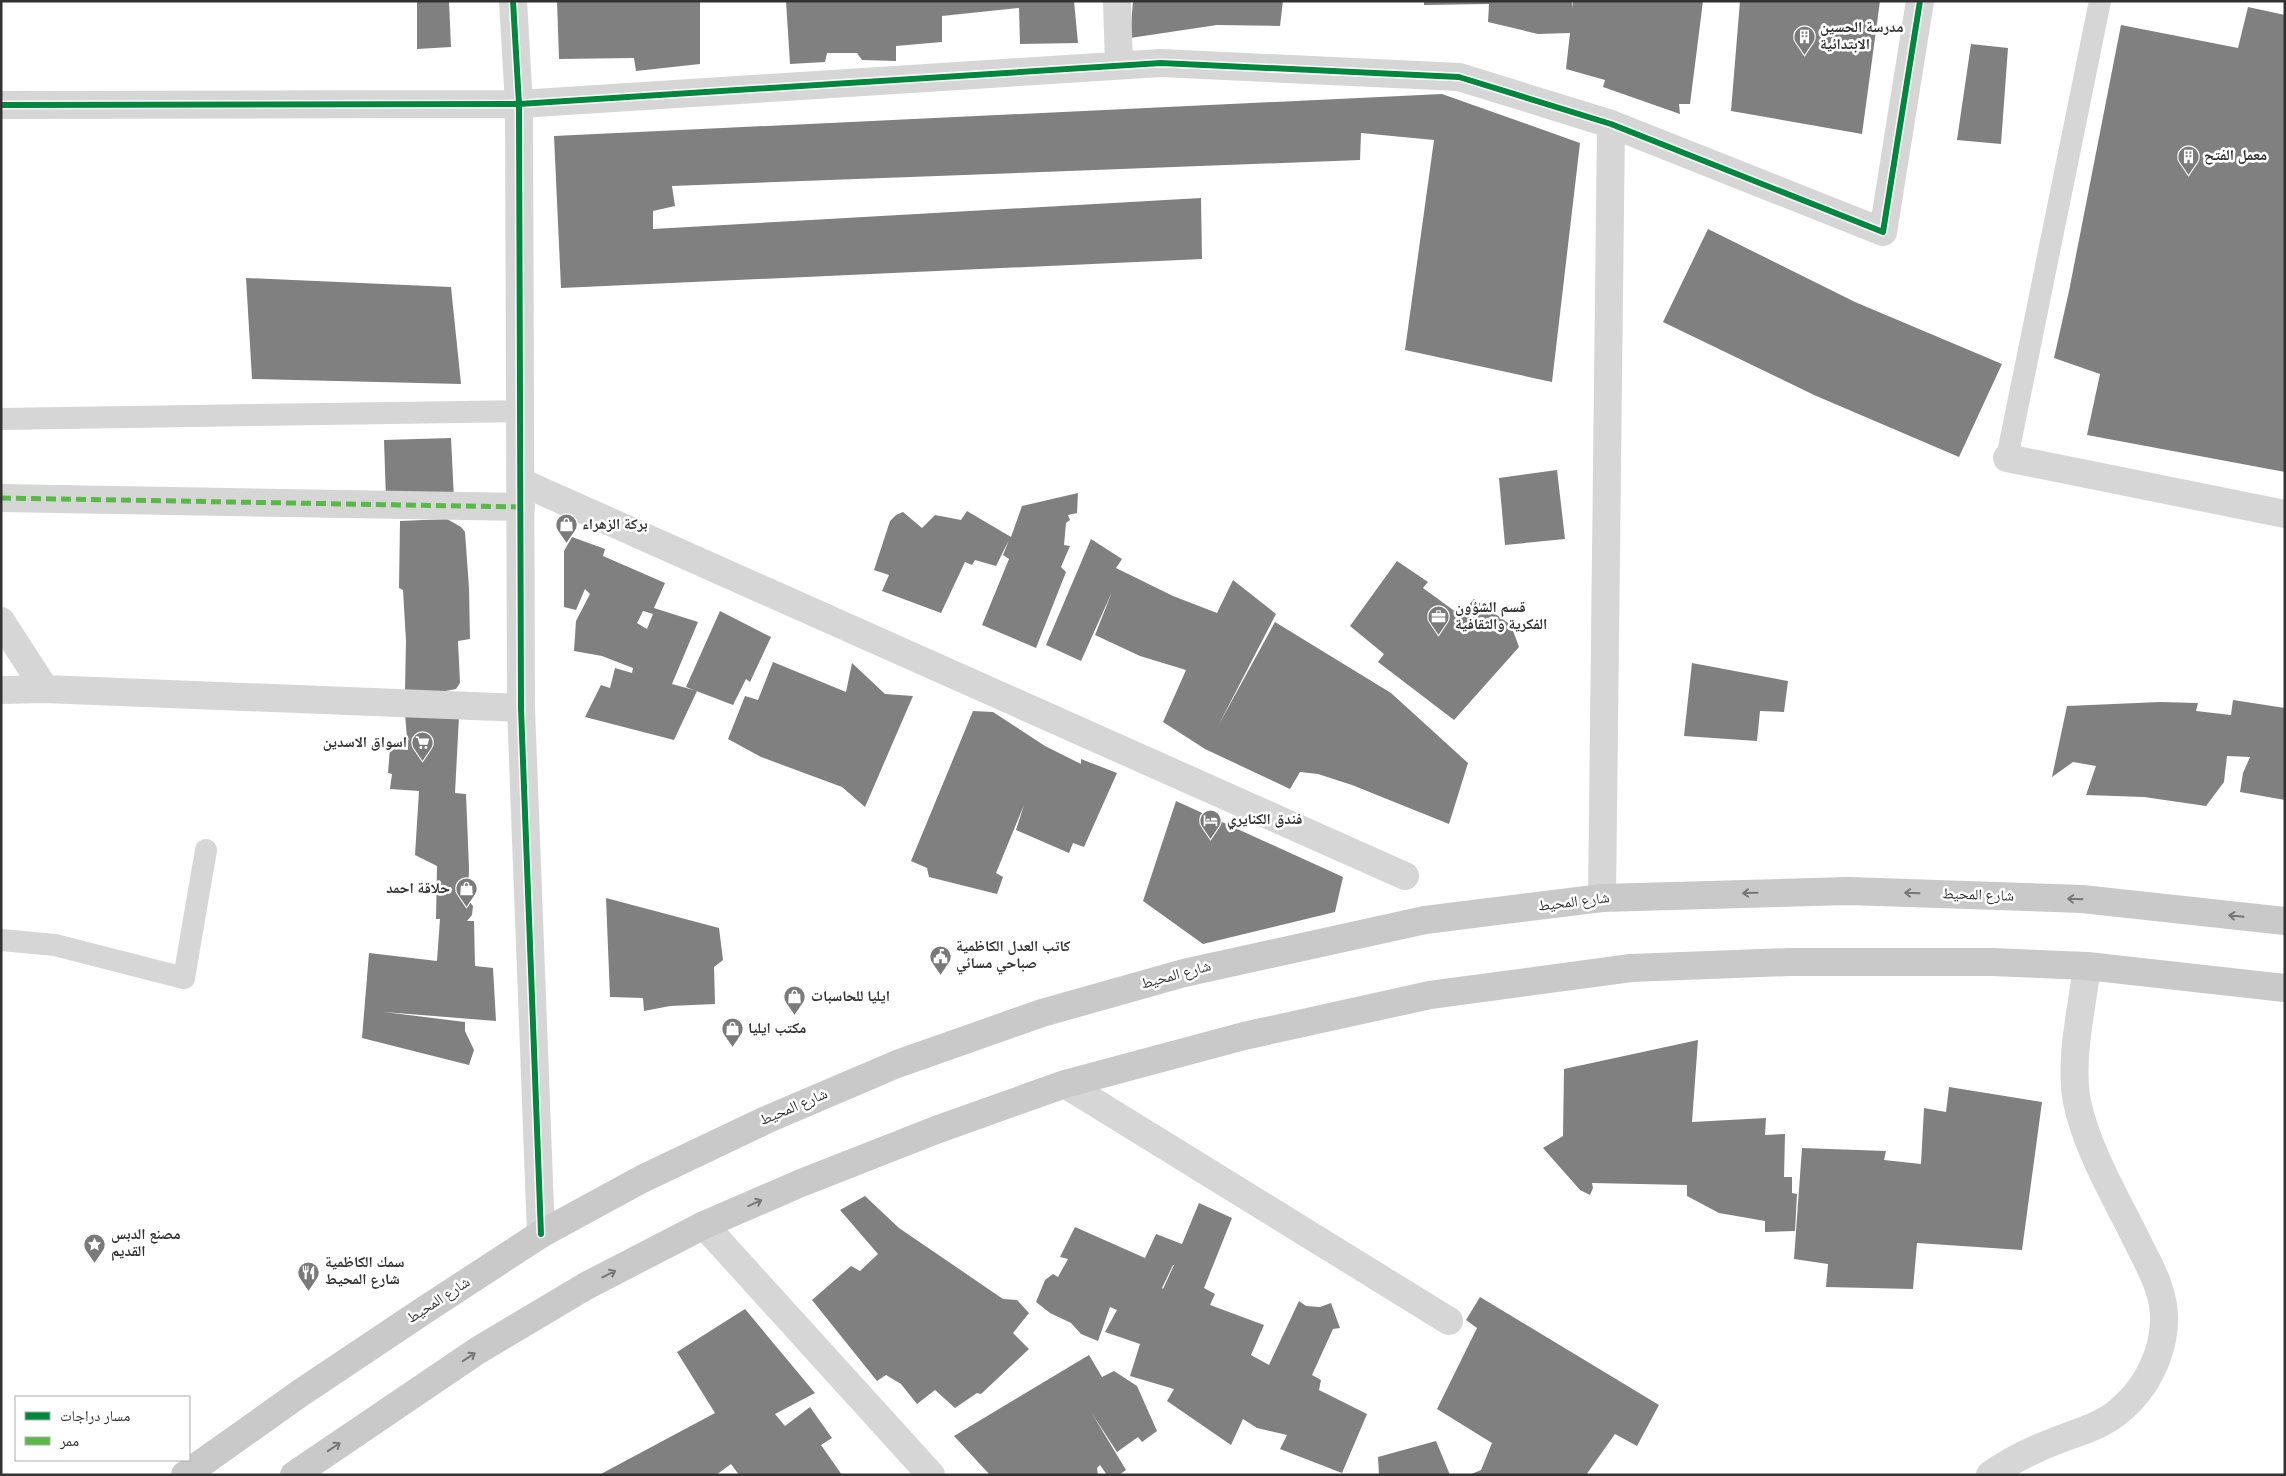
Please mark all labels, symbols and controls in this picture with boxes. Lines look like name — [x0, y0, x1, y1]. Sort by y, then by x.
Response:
place label: مدرسة الحسين الابتدائية — [1820, 19, 1903, 55]
building icon: مدرسة الحسين الابتدائية — [1792, 25, 1816, 56]
building icon: معمل الفتح — [2176, 144, 2200, 175]
place label: معمل الفتح — [2204, 147, 2267, 166]
shop icon: بركة الزهراء — [554, 513, 578, 544]
place label: بركة الزهراء — [582, 516, 648, 535]
place label: قسم الشؤون الفكرية والثقافية — [1455, 599, 1547, 635]
office icon: قسم الشؤون الفكرية والثقافية — [1427, 605, 1451, 636]
supermarket icon: اسواق الاسدين — [411, 731, 435, 762]
place label: اسواق الاسدين — [323, 734, 407, 753]
hotel icon: فندق الكنايري — [1199, 808, 1223, 839]
place label: فندق الكنايري — [1227, 811, 1302, 830]
shop icon: حلاقة احمد — [454, 877, 478, 908]
place label: حلاقة احمد — [386, 880, 450, 899]
street label: شارع المحيط — [1942, 885, 2014, 907]
one-way arrow — [1742, 888, 1758, 898]
street label: شارع المحيط — [1537, 889, 1611, 917]
one-way arrow — [1904, 889, 1920, 898]
one-way arrow — [2067, 895, 2083, 904]
one-way arrow — [2229, 911, 2245, 921]
place label: كاتب العدل الكاظمية صباحي مسائي — [956, 938, 1071, 974]
public building icon: كاتب العدل الكاظمية صباحي مسائي — [928, 944, 952, 975]
street label: شارع المحيط — [1139, 957, 1213, 994]
shop icon: ايليا للحاسبات — [783, 985, 807, 1016]
place label: ايليا للحاسبات — [811, 988, 890, 1007]
shop icon: مكتب ايليا — [720, 1017, 744, 1048]
place label: مكتب ايليا — [748, 1020, 806, 1039]
street label: شارع المحيط — [757, 1085, 831, 1131]
one-way arrow — [747, 1198, 762, 1207]
place label: مصنع الدبس القديم — [111, 1226, 181, 1262]
place icon: مصنع الدبس القديم — [83, 1232, 107, 1263]
place label: سمك الكاظمية شارع المحيط — [325, 1254, 404, 1290]
restaurant icon: سمك الكاظمية شارع المحيط — [297, 1260, 321, 1291]
one-way arrow — [601, 1269, 616, 1278]
street label: شارع المحيط — [404, 1273, 474, 1329]
one-way arrow — [462, 1351, 476, 1362]
legend — [15, 1396, 190, 1461]
text: مسار دراجات — [60, 1408, 131, 1427]
text: ممر — [59, 1433, 79, 1452]
one-way arrow — [327, 1442, 341, 1452]

